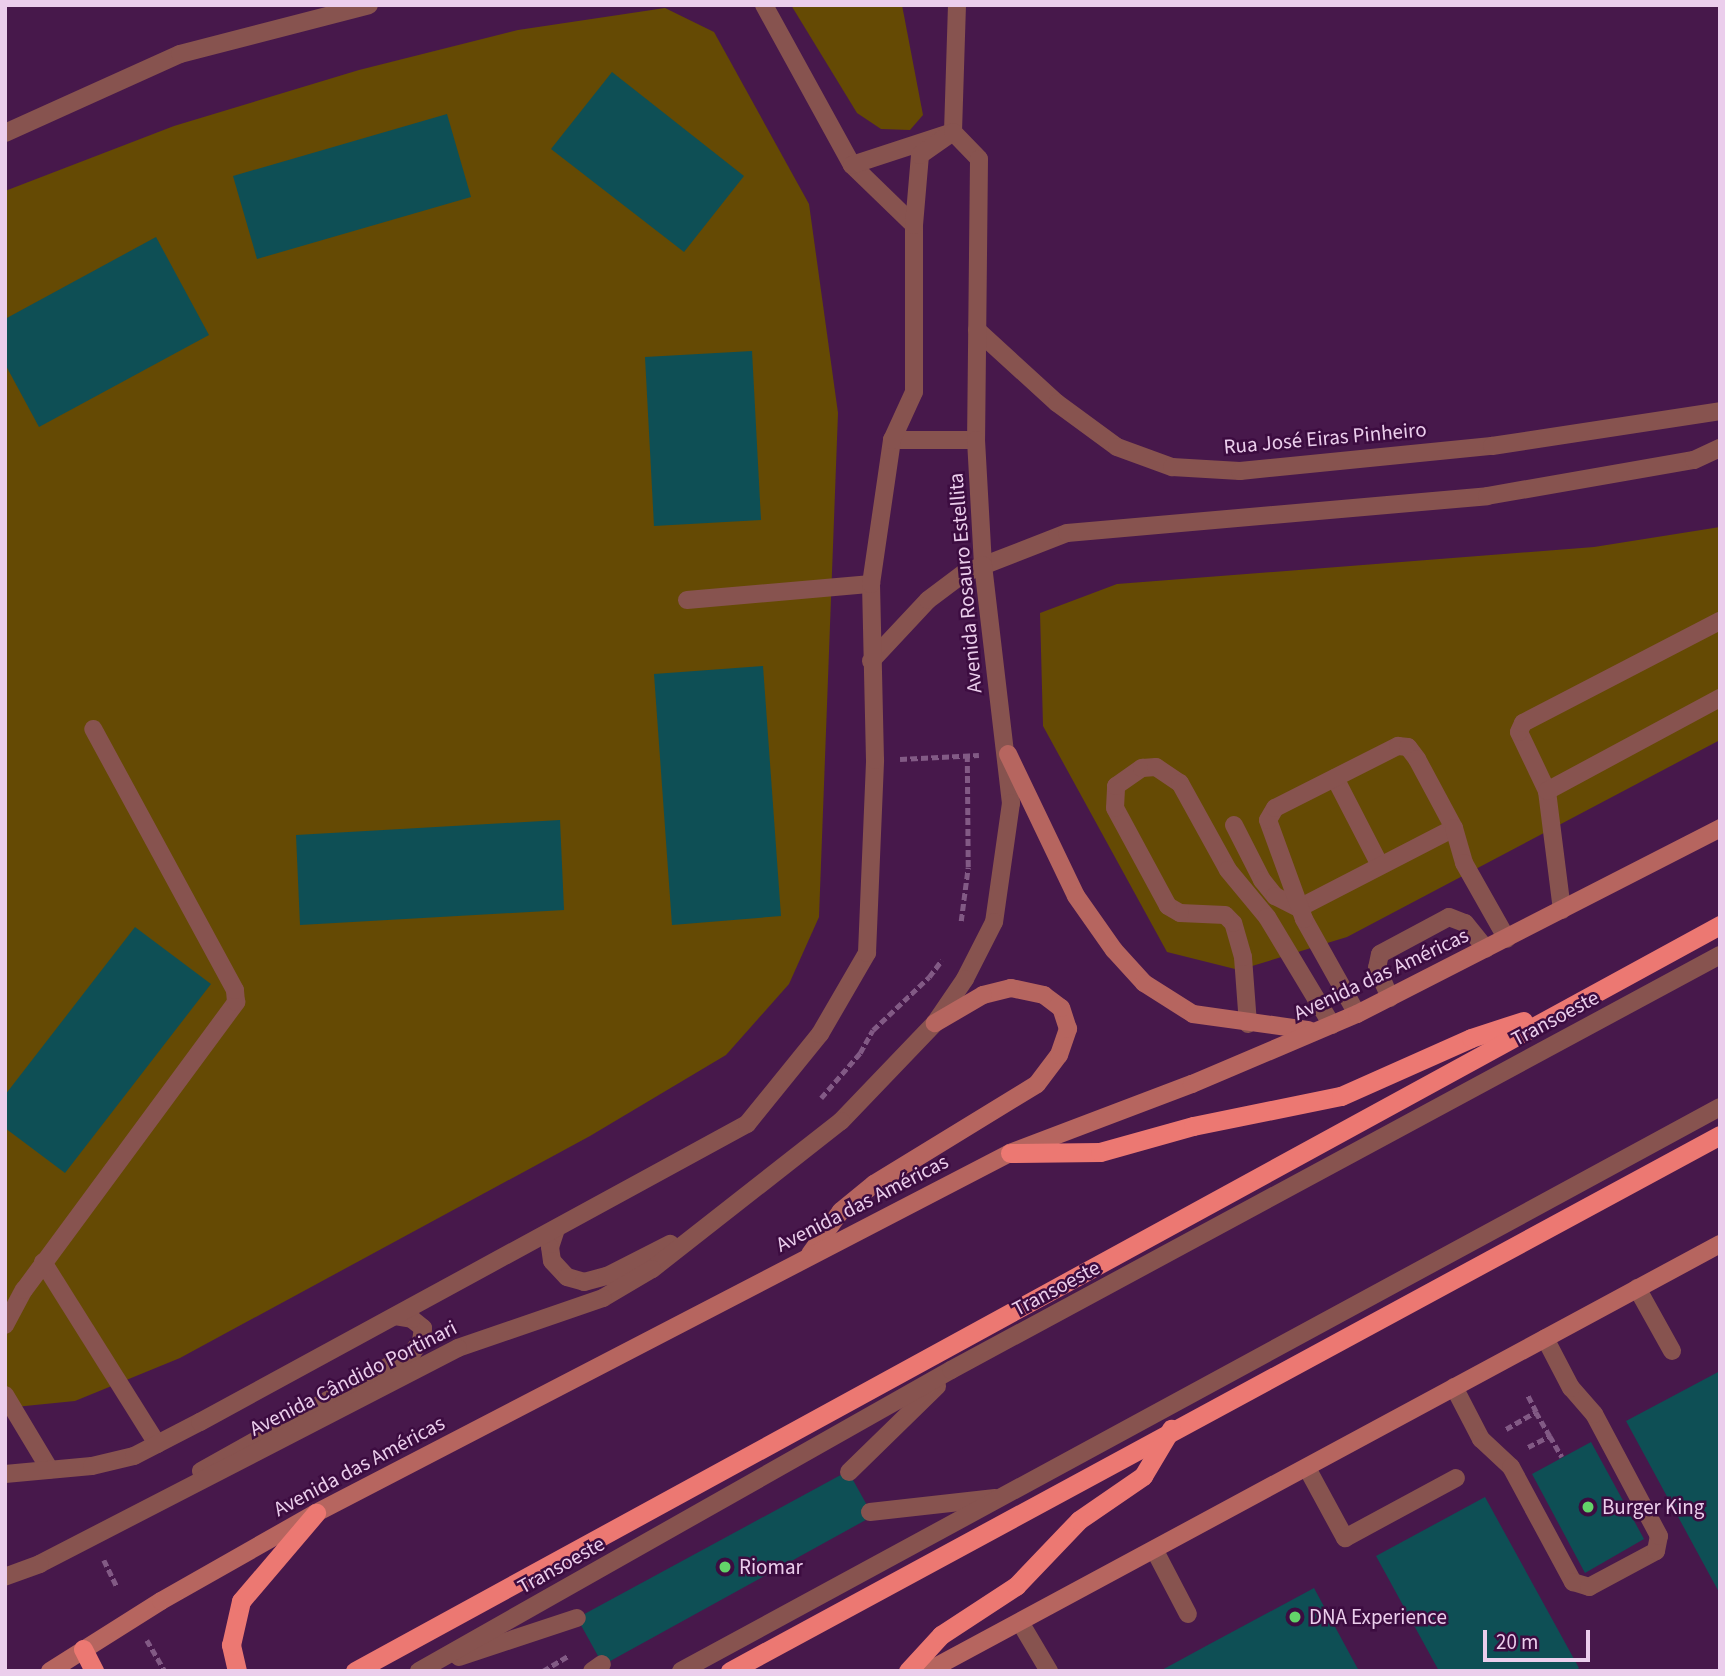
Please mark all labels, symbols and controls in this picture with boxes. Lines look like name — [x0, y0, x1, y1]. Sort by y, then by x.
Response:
street label: Rua José Eiras Pinheiro — [1223, 417, 1427, 459]
street label: Avenida Rosauro Estellita — [943, 472, 987, 694]
street label: Avenida das Américas — [1290, 922, 1472, 1026]
street label: Transoeste — [1507, 984, 1603, 1052]
street label: Avenida das Américas — [772, 1149, 952, 1257]
street label: Transoeste — [1008, 1254, 1104, 1322]
street label: Avenida Cândido Portinari — [245, 1315, 461, 1441]
street label: Avenida das Américas — [269, 1410, 449, 1522]
place label: Burger King — [1602, 1494, 1704, 1520]
marker: Burger King — [1580, 1499, 1596, 1515]
street label: Transoeste — [513, 1531, 609, 1599]
place label: Riomar — [739, 1554, 803, 1580]
marker: Riomar — [717, 1559, 733, 1575]
place label: DNA Experience — [1309, 1604, 1447, 1630]
marker: DNA Experience — [1287, 1609, 1303, 1625]
scale bar — [1487, 1616, 1594, 1660]
text: 20 m — [1496, 1627, 1538, 1657]

